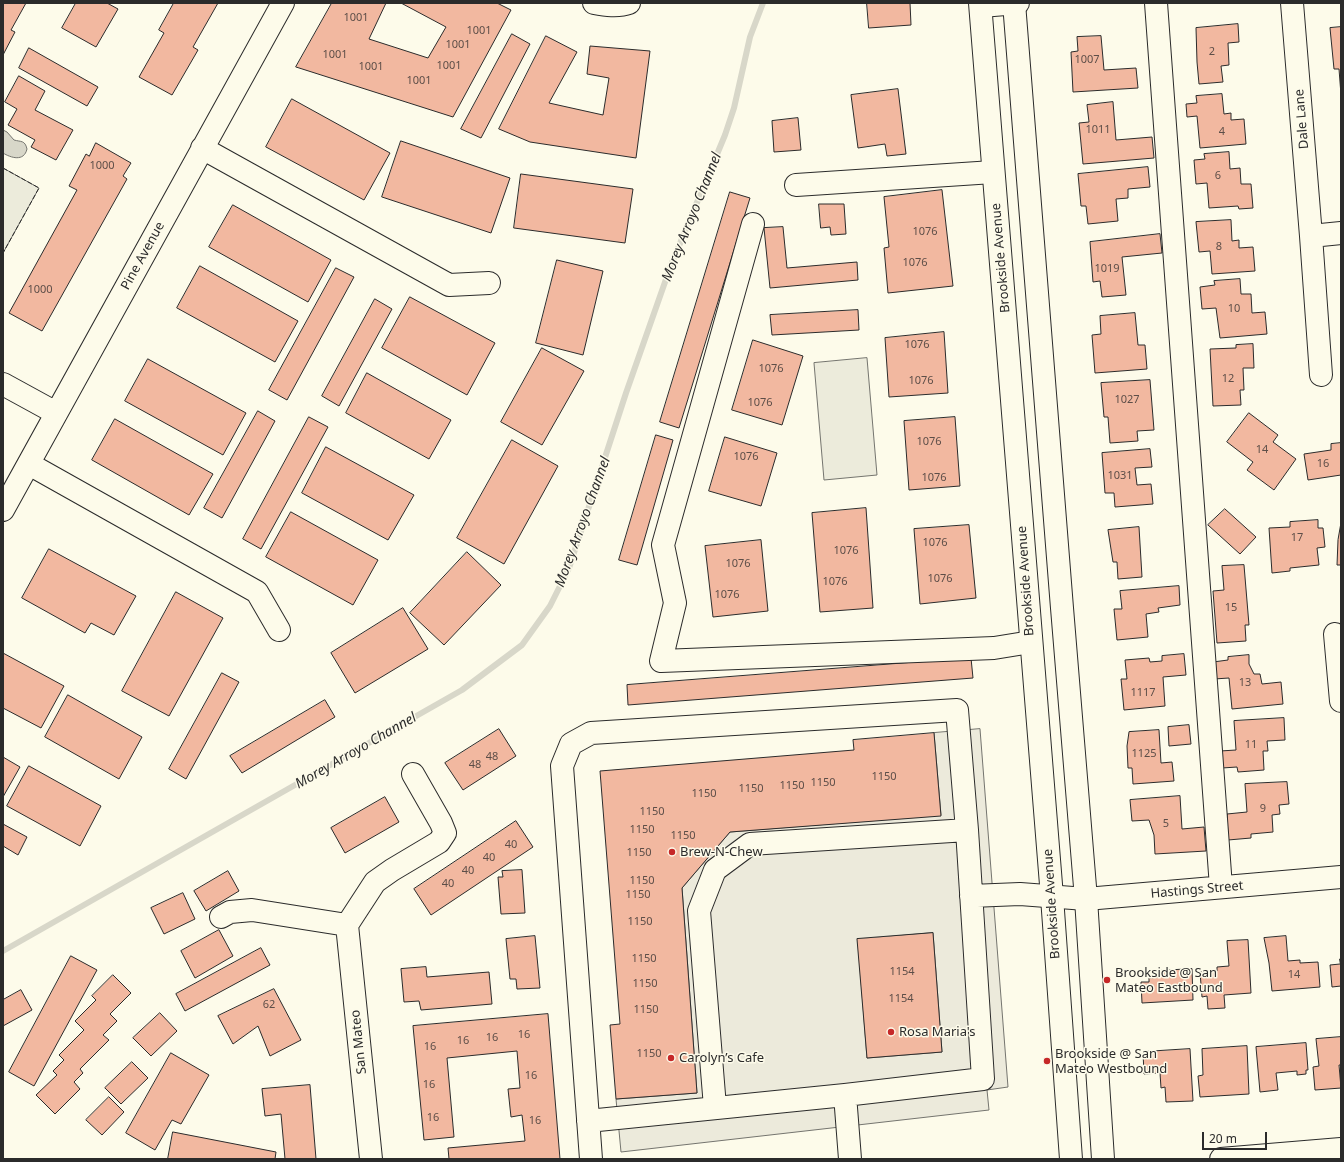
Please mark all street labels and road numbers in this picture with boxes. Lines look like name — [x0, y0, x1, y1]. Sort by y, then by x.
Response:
street label: Dale Lane — [1292, 88, 1312, 150]
street label: Brookside Avenue — [988, 202, 1014, 314]
street label: Pine Avenue — [118, 219, 168, 293]
street label: Brookside Avenue — [1014, 526, 1038, 636]
street label: Brookside Avenue — [1040, 849, 1064, 959]
street label: Hastings Street — [1150, 878, 1244, 902]
street label: San Mateo — [348, 1009, 370, 1075]

